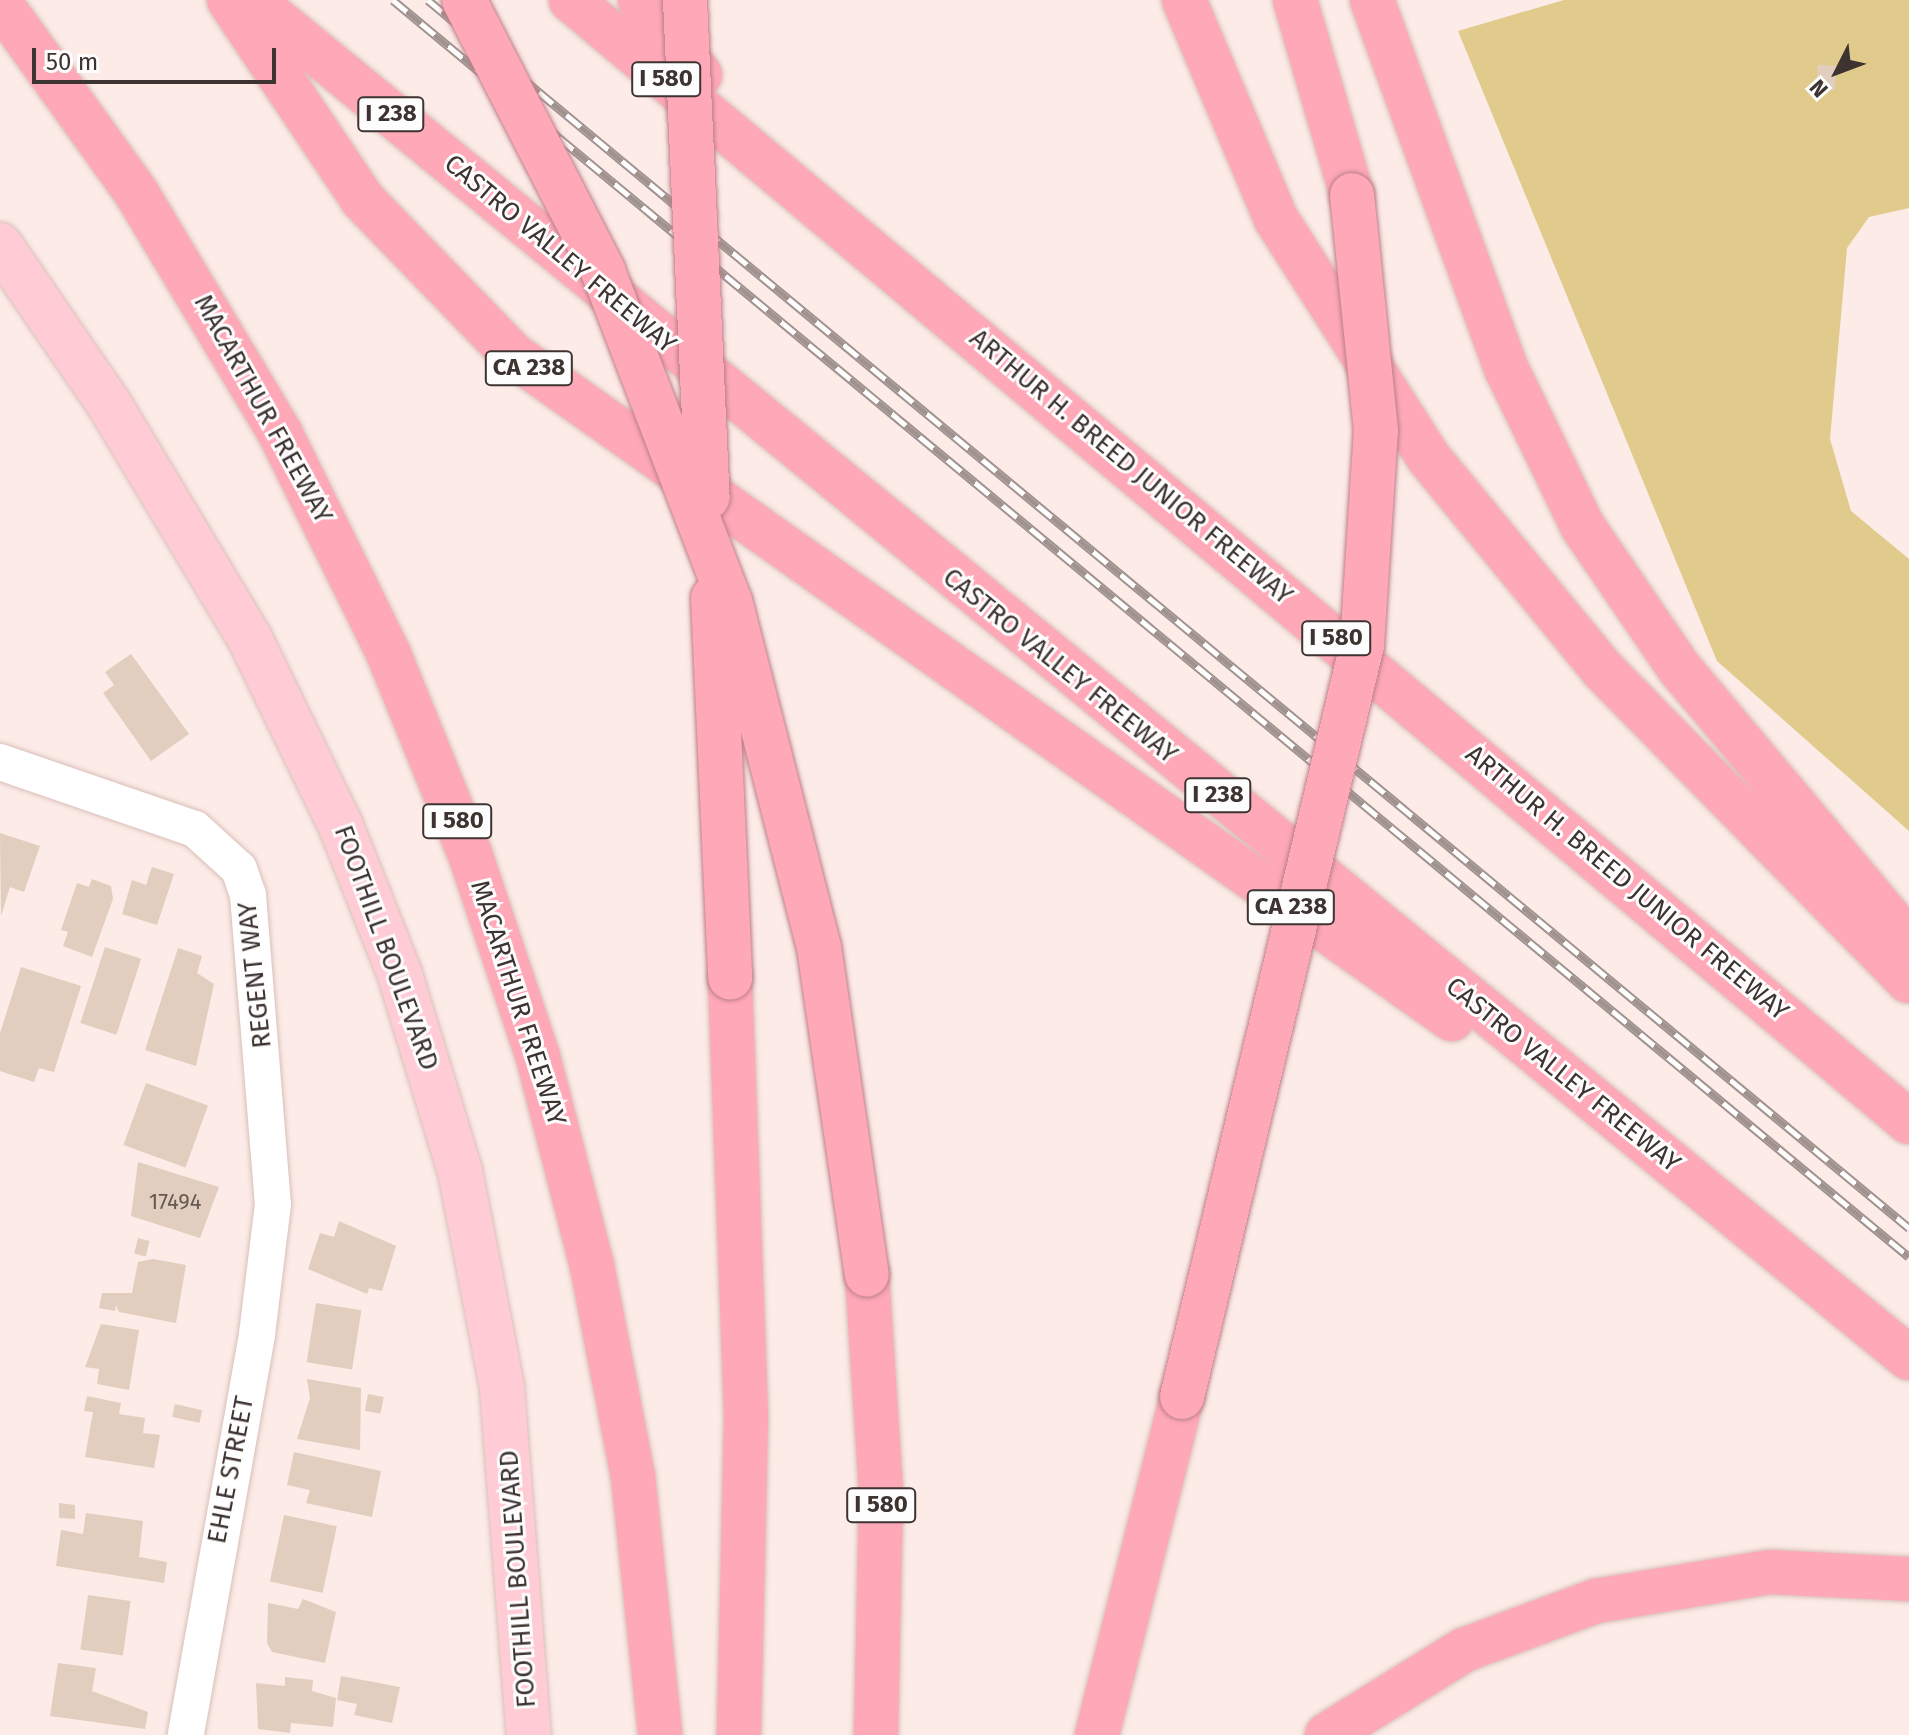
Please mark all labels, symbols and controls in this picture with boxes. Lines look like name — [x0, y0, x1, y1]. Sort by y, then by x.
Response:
scale bar — [36, 32, 280, 82]
north arrow — [1797, 32, 1877, 112]
text: 50 m — [46, 48, 98, 76]
road number: I 580 — [630, 59, 702, 99]
text: N — [1804, 74, 1834, 103]
road number: I 238 — [357, 94, 425, 134]
street label: CASTRO VALLEY FREEWAY — [438, 148, 682, 360]
street label: MACARTHUR FREEWAY — [187, 289, 339, 529]
street label: ARTHUR H. BREED JUNIOR FREEWAY — [963, 323, 1299, 611]
road number: CA 238 — [483, 348, 575, 388]
street label: CASTRO VALLEY FREEWAY — [937, 562, 1183, 770]
road number: I 580 — [1300, 618, 1372, 658]
street label: ARTHUR H. BREED JUNIOR FREEWAY — [1459, 739, 1795, 1027]
road number: I 238 — [1184, 775, 1252, 815]
road number: I 580 — [421, 801, 493, 841]
street label: FOOTHILL BOULEVARD — [327, 821, 445, 1075]
street label: MACARTHUR FREEWAY — [464, 876, 572, 1130]
road number: CA 238 — [1245, 887, 1337, 927]
street label: REGENT WAY — [232, 900, 278, 1050]
street label: CASTRO VALLEY FREEWAY — [1440, 971, 1686, 1179]
house number: 17494 — [149, 1189, 201, 1215]
street label: EHLE STREET — [201, 1394, 261, 1546]
street label: FOOTHILL BOULEVARD — [493, 1449, 543, 1709]
road number: I 580 — [845, 1485, 917, 1525]

